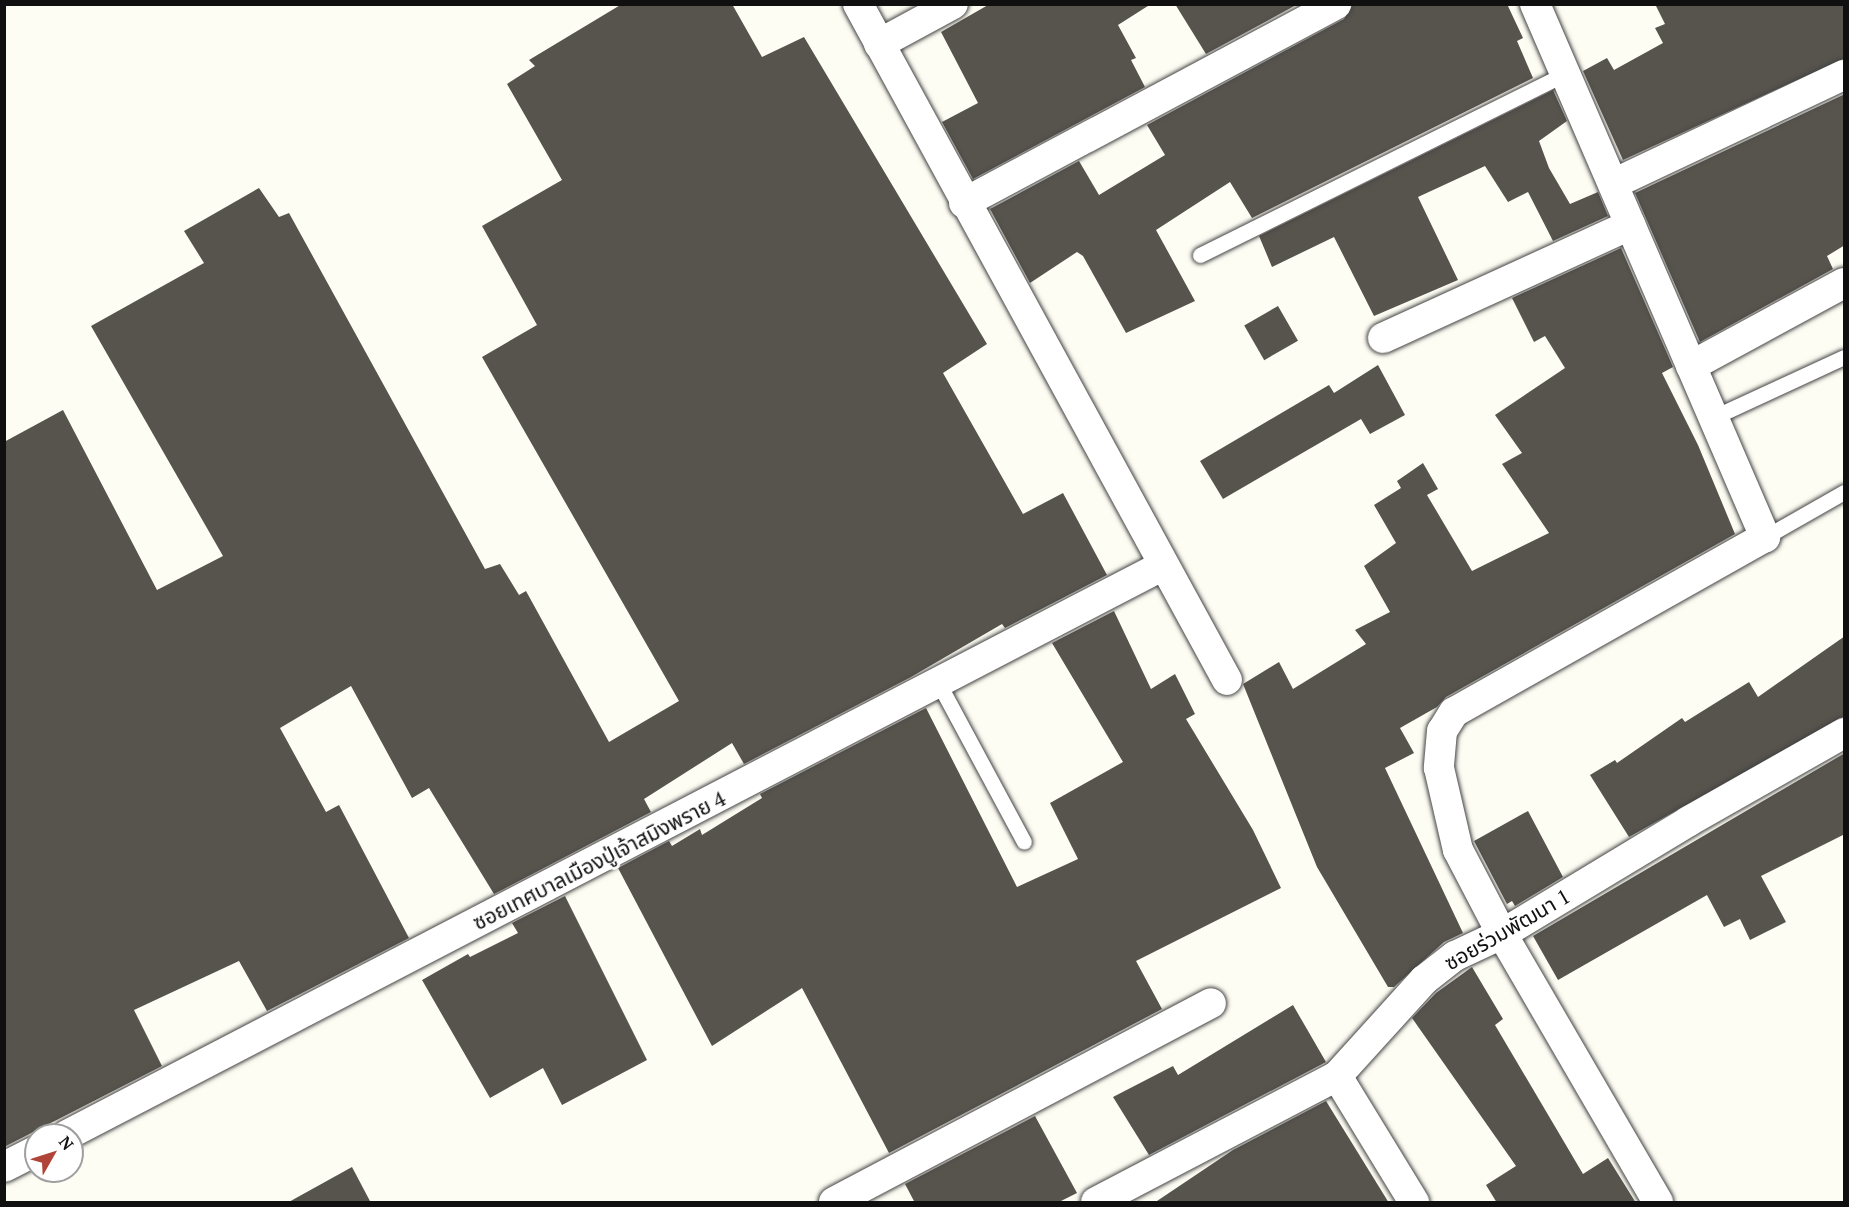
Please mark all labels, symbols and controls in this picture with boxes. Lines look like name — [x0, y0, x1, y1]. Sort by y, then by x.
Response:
street label: ซอยเทศบาลเมืองปู่เจ้าสมิงพราย 4 — [468, 785, 730, 935]
street label: ซอยร่วมพัฒนา 1 — [1440, 883, 1574, 975]
north arrow — [24, 1123, 84, 1183]
text: N — [54, 1131, 79, 1155]

